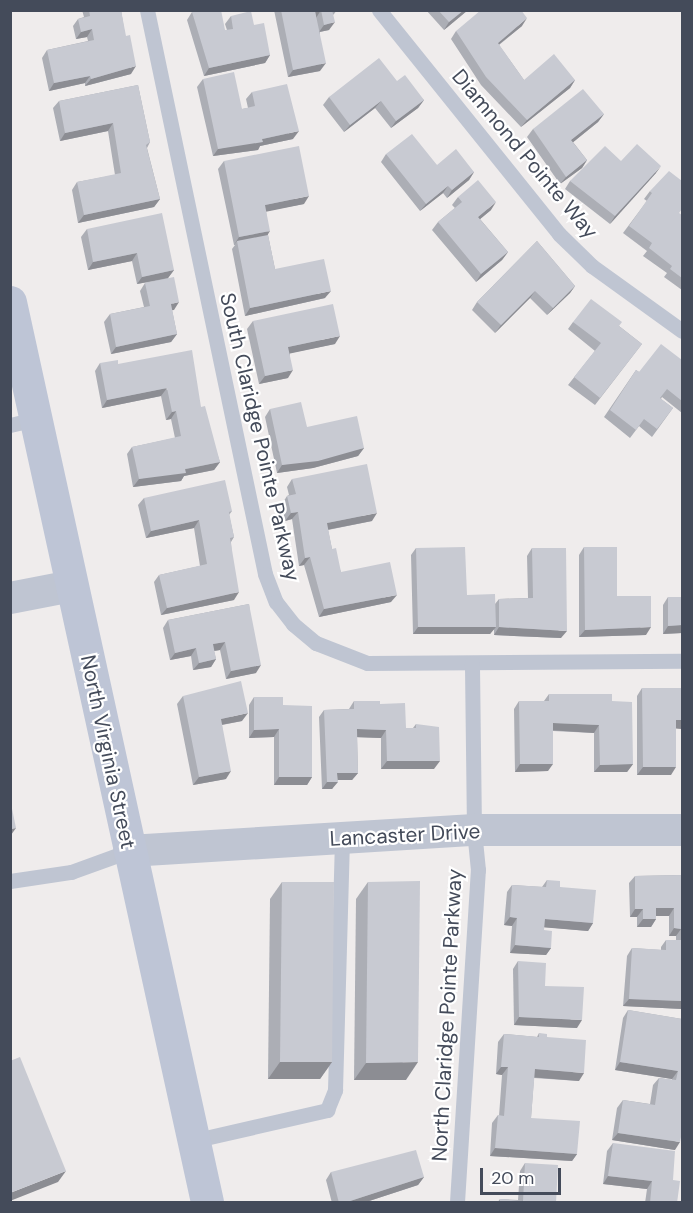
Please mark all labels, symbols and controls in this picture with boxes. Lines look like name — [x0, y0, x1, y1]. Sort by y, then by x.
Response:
street label: Diamnond Pointe Way — [447, 64, 603, 244]
street label: South Claridge Pointe Parkway — [215, 290, 305, 584]
street label: North Virginia Street — [75, 653, 141, 851]
street label: Lancaster Drive — [329, 818, 481, 852]
street label: North Claridge Pointe Parkway — [427, 868, 467, 1162]
scale bar — [483, 1156, 564, 1194]
text: 20 m — [491, 1166, 534, 1190]

